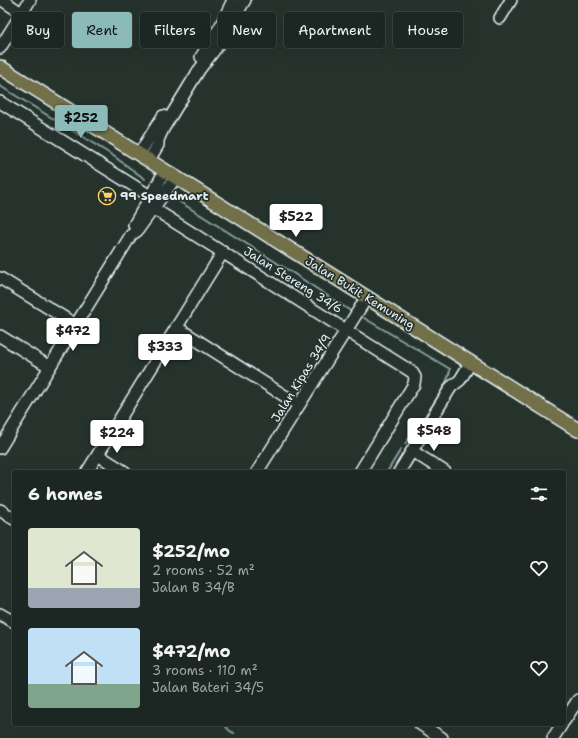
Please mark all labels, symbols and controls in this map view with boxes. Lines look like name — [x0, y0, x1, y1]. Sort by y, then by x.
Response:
chip: Buy — [12, 12, 64, 48]
chip: Rent — [72, 12, 132, 48]
chip: Filters — [140, 12, 210, 48]
chip: New — [218, 12, 276, 48]
chip: Apartment — [284, 12, 385, 48]
chip: House — [393, 12, 463, 48]
pin: $252 — [57, 105, 105, 139]
text: $252 — [64, 109, 98, 126]
supermarket icon: 99 Speedmart — [97, 186, 117, 206]
place label: 99 Speedmart — [120, 188, 209, 204]
pin: $522 — [272, 204, 320, 238]
text: $522 — [279, 208, 313, 225]
street label: Jalan Stereng 34/6 — [241, 243, 345, 317]
street label: Jalan Bukit Kemuning — [302, 253, 418, 333]
pin: $472 — [49, 318, 97, 352]
text: $472 — [56, 322, 90, 339]
street label: Jalan Kipas 34/9 — [267, 331, 335, 425]
pin: $333 — [141, 334, 189, 368]
text: $333 — [147, 338, 183, 355]
pin: $548 — [410, 418, 458, 452]
pin: $224 — [93, 420, 141, 454]
text: $548 — [416, 422, 452, 439]
text: $224 — [99, 424, 135, 441]
text: 6 homes — [28, 483, 103, 505]
icon: filters — [528, 483, 550, 505]
text: $252/mo — [152, 540, 230, 562]
icon: home — [60, 544, 108, 592]
icon: heart — [528, 557, 550, 579]
text: 2 rooms · 52 m² — [152, 562, 255, 579]
text: Jalan B 34/B — [152, 579, 235, 596]
text: $472/mo — [152, 640, 231, 662]
icon: home — [60, 644, 108, 692]
icon: heart — [528, 657, 550, 679]
text: 3 rooms · 110 m² — [152, 662, 258, 679]
text: Jalan Bateri 34/5 — [152, 679, 264, 696]

